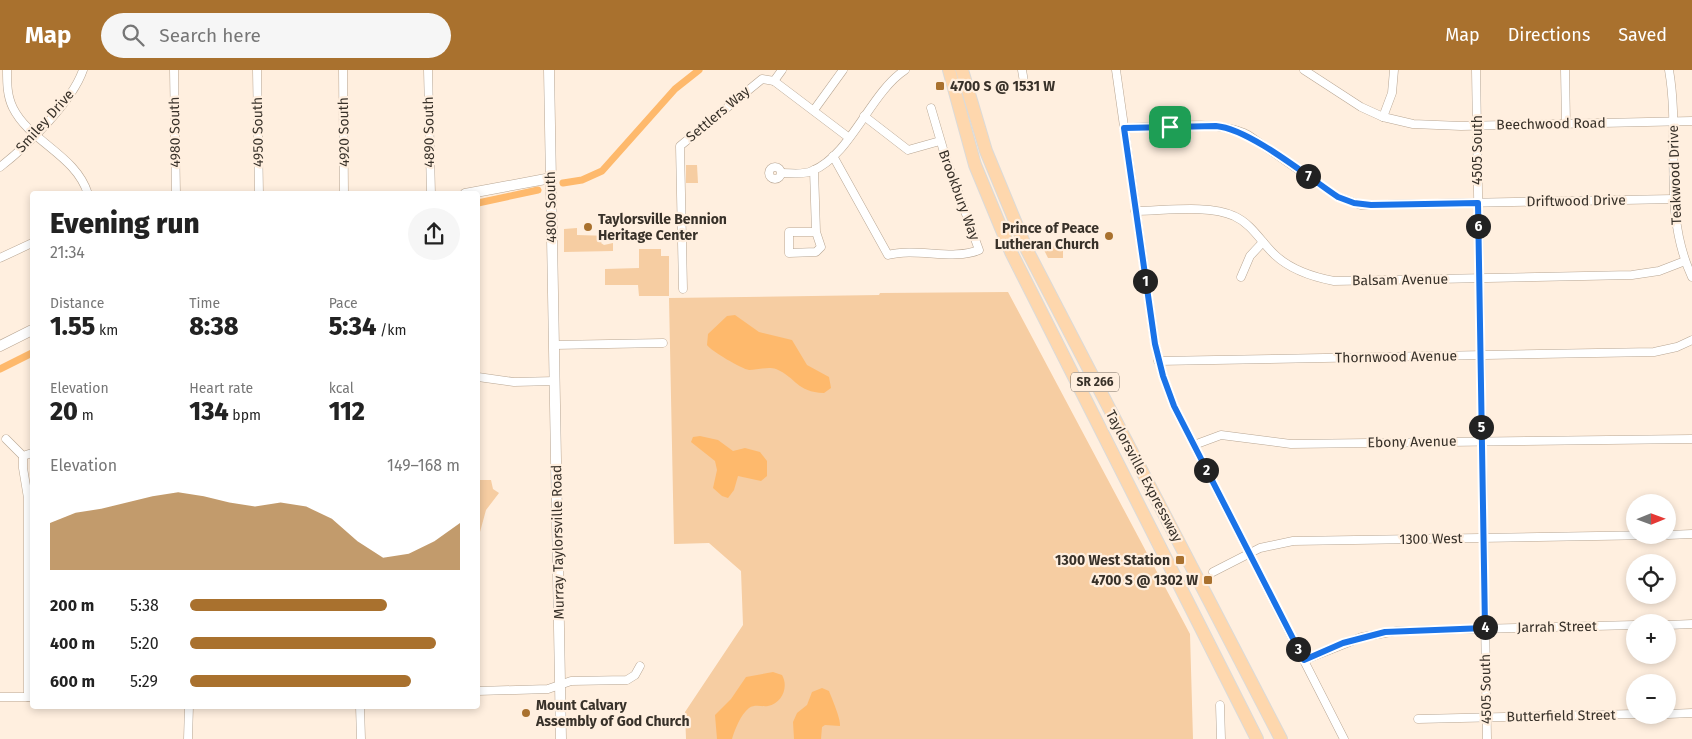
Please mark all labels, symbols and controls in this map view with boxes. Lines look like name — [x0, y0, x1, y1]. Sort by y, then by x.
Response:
search box — [101, 13, 451, 58]
text: Map — [25, 21, 71, 49]
icon: search — [119, 21, 147, 49]
text: Search here — [159, 24, 261, 47]
text: Map — [1445, 24, 1480, 46]
text: Directions — [1508, 24, 1590, 46]
text: Saved — [1618, 24, 1667, 46]
place label: 4700 S @ 1531 W — [950, 78, 1055, 95]
marker: 4700 S @ 1531 W — [934, 80, 946, 92]
street label: Settlers Way — [683, 82, 753, 146]
street label: Smiley Drive — [12, 86, 78, 156]
street label: 4980 South — [166, 96, 184, 168]
street label: 4890 South — [420, 96, 438, 168]
street label: 4950 South — [249, 97, 267, 167]
street label: 4920 South — [335, 97, 353, 167]
pin — [1149, 106, 1191, 148]
icon: arrive — [1156, 113, 1184, 141]
street label: 4505 South — [1469, 115, 1486, 185]
street label: Beechwood Road — [1496, 115, 1606, 133]
street label: Teakwood Drive — [1665, 125, 1685, 225]
street label: Brookbury Way — [935, 147, 983, 243]
pin: 7 — [1296, 164, 1320, 188]
text: 7 — [1305, 168, 1312, 185]
street label: 4800 South — [542, 171, 560, 243]
street label: Driftwood Drive — [1526, 192, 1626, 210]
text: Evening run — [50, 207, 200, 240]
button: share — [408, 208, 460, 260]
place label: Taylorsville Bennion Heritage Center — [598, 211, 727, 244]
pin: 6 — [1466, 214, 1490, 238]
text: 6 — [1475, 218, 1482, 235]
place label: Prince of Peace Lutheran Church — [995, 220, 1099, 253]
marker: Taylorsville Bennion Heritage Center — [582, 221, 594, 233]
marker: Prince of Peace Lutheran Church — [1103, 230, 1115, 242]
text: 21:34 — [50, 243, 85, 262]
pin: 1 — [1132, 268, 1158, 294]
street label: Balsam Avenue — [1352, 271, 1448, 289]
text: 1 — [1142, 273, 1149, 290]
text: Distance — [50, 295, 104, 312]
text: Time — [189, 295, 220, 312]
text: Pace — [329, 295, 358, 312]
text: 1.55 — [50, 312, 95, 342]
text: 8:38 — [189, 312, 238, 342]
text: 5:34 — [329, 312, 376, 342]
text: km — [95, 322, 118, 339]
text: /km — [376, 322, 406, 339]
street label: Thornwood Avenue — [1335, 347, 1457, 367]
road number: SR 266 — [1071, 372, 1119, 392]
text: Elevation — [50, 380, 109, 397]
text: Heart rate — [189, 380, 253, 397]
text: kcal — [329, 380, 354, 397]
text: 20 — [50, 397, 78, 427]
text: 134 — [189, 397, 229, 427]
text: 112 — [329, 397, 365, 427]
text: m — [78, 407, 94, 424]
text: bpm — [229, 407, 261, 424]
street label: Taylorsville Expressway — [1102, 407, 1186, 545]
pin: 5 — [1468, 414, 1494, 440]
text: 5 — [1478, 419, 1485, 436]
street label: Ebony Avenue — [1367, 433, 1457, 451]
text: Elevation — [50, 456, 117, 475]
text: 149–168 m — [387, 456, 460, 475]
pin: 2 — [1194, 458, 1218, 482]
text: 2 — [1203, 462, 1210, 479]
street label: Murray Taylorsville Road — [548, 465, 568, 619]
north arrow — [1626, 494, 1676, 544]
map controls — [1626, 494, 1676, 724]
street label: 1300 West — [1399, 530, 1464, 548]
place label: 1300 West Station — [1055, 552, 1170, 569]
marker: 1300 West Station — [1174, 554, 1186, 566]
button: locate — [1626, 554, 1676, 604]
place label: 4700 S @ 1302 W — [1091, 572, 1198, 589]
marker: 4700 S @ 1302 W — [1202, 574, 1214, 586]
text: 200 m — [50, 596, 94, 615]
text: 5:38 — [130, 596, 159, 615]
pin: 4 — [1472, 614, 1498, 640]
button: + — [1626, 614, 1676, 664]
street label: Jarrah Street — [1517, 618, 1598, 636]
text: 4 — [1482, 619, 1489, 636]
text: 400 m — [50, 634, 95, 653]
text: 5:20 — [130, 634, 159, 653]
pin: 3 — [1286, 636, 1310, 662]
text: 3 — [1295, 641, 1302, 658]
street label: 4505 South — [1477, 654, 1495, 724]
text: 600 m — [50, 672, 95, 691]
text: 5:29 — [130, 672, 158, 691]
button: − — [1626, 674, 1676, 724]
place label: Mount Calvary Assembly of God Church — [535, 697, 690, 730]
marker: Mount Calvary Assembly of God Church — [520, 707, 532, 719]
street label: Butterfield Street — [1506, 707, 1617, 725]

